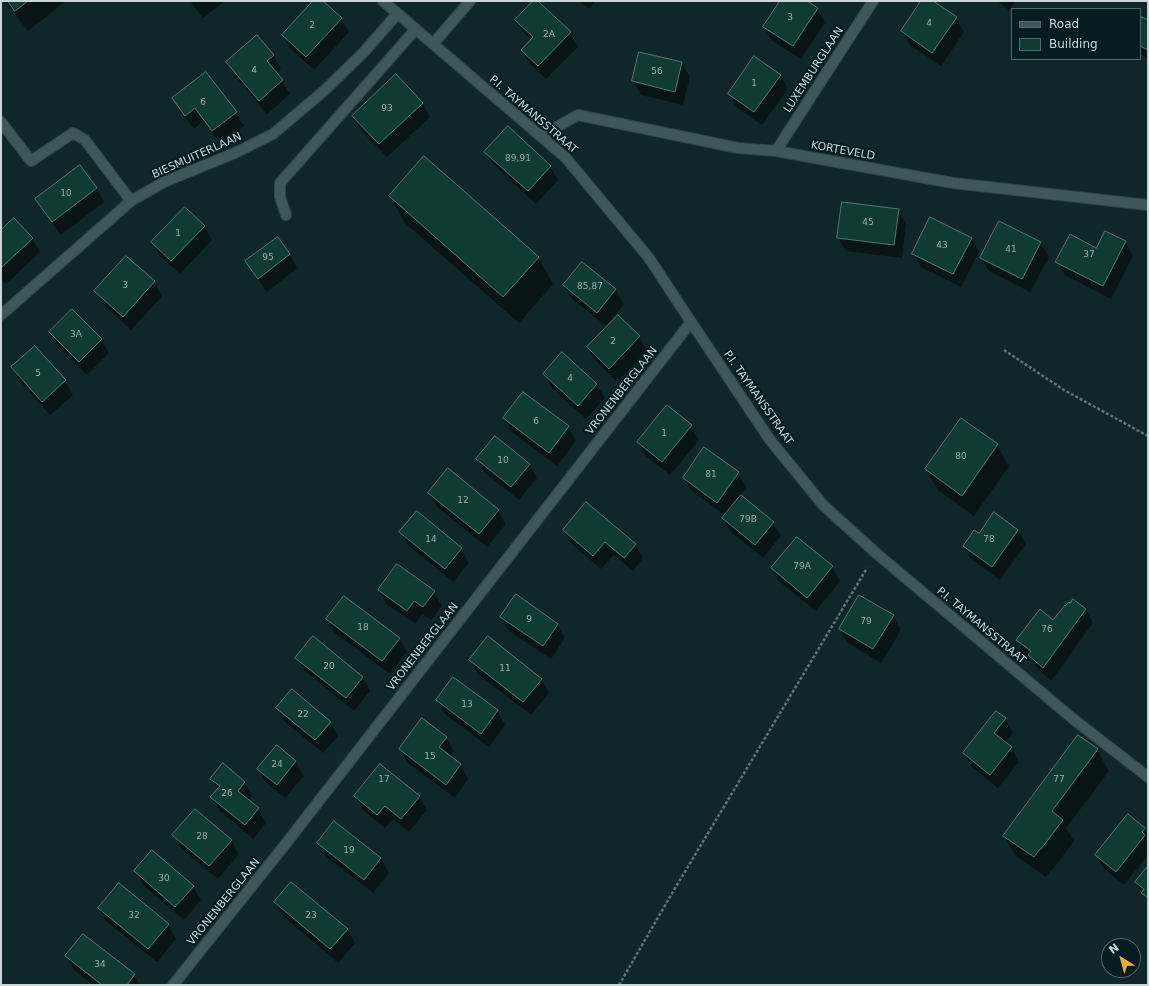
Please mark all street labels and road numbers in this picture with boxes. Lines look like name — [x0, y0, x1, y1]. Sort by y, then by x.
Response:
street label: LUXEMBURGLAAN — [781, 25, 847, 115]
street label: P.I. TAYMANSSTRAAT — [486, 73, 580, 157]
street label: BIESMUITERLAAN — [150, 130, 244, 182]
street label: KORTEVELD — [810, 139, 876, 163]
street label: VRONENBERGLAAN — [584, 344, 660, 438]
street label: P.I. TAYMANSSTRAAT — [720, 348, 796, 448]
street label: P.I. TAYMANSSTRAAT — [934, 585, 1028, 667]
street label: VRONENBERGLAAN — [385, 600, 461, 694]
street label: VRONENBERGLAAN — [185, 856, 263, 948]

